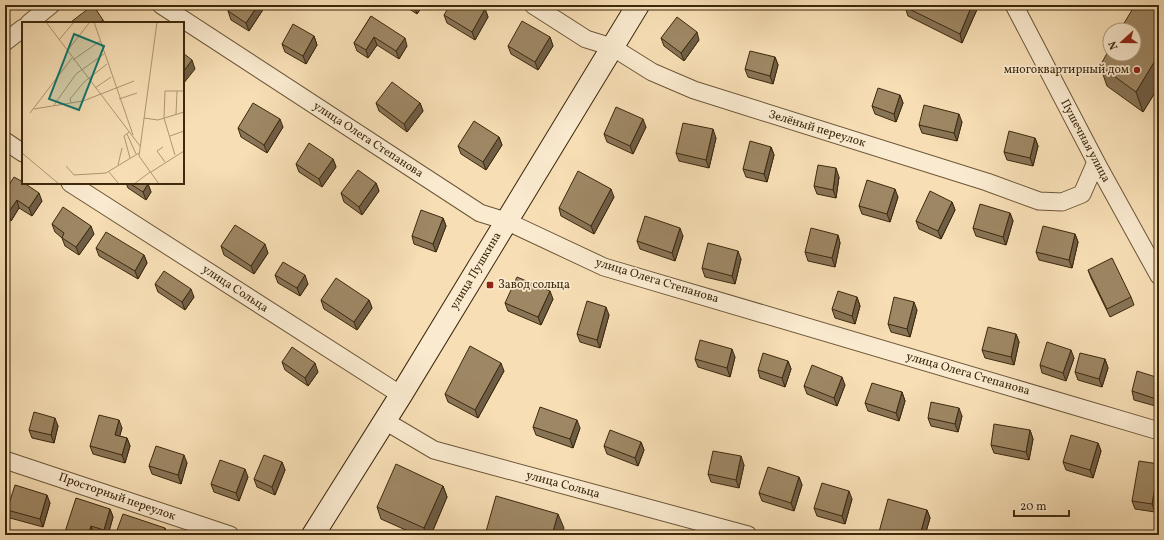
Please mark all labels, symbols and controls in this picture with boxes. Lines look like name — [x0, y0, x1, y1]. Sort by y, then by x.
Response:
inset map — [22, 22, 184, 184]
north arrow — [1102, 22, 1142, 62]
text: N — [1106, 39, 1122, 51]
place label: многоквартирный дом — [1004, 62, 1129, 78]
marker: многоквартирный дом — [1132, 65, 1142, 75]
street label: Пушечная улица — [1056, 97, 1114, 185]
street label: улица Олега Степанова — [310, 98, 426, 182]
street label: Зелёный переулок — [766, 107, 868, 152]
street label: улица Пушкина — [447, 229, 505, 313]
street label: улица Олега Степанова — [593, 255, 721, 307]
street label: улица Сольца — [199, 262, 271, 316]
place label: Завод сольца — [498, 277, 570, 293]
marker: Завод сольца — [485, 280, 495, 290]
street label: улица Олега Степанова — [904, 349, 1032, 399]
street label: улица Сольца — [524, 467, 602, 503]
street label: Просторный переулок — [56, 469, 178, 525]
scale bar — [1014, 492, 1069, 518]
text: 20 m — [1020, 499, 1047, 515]

